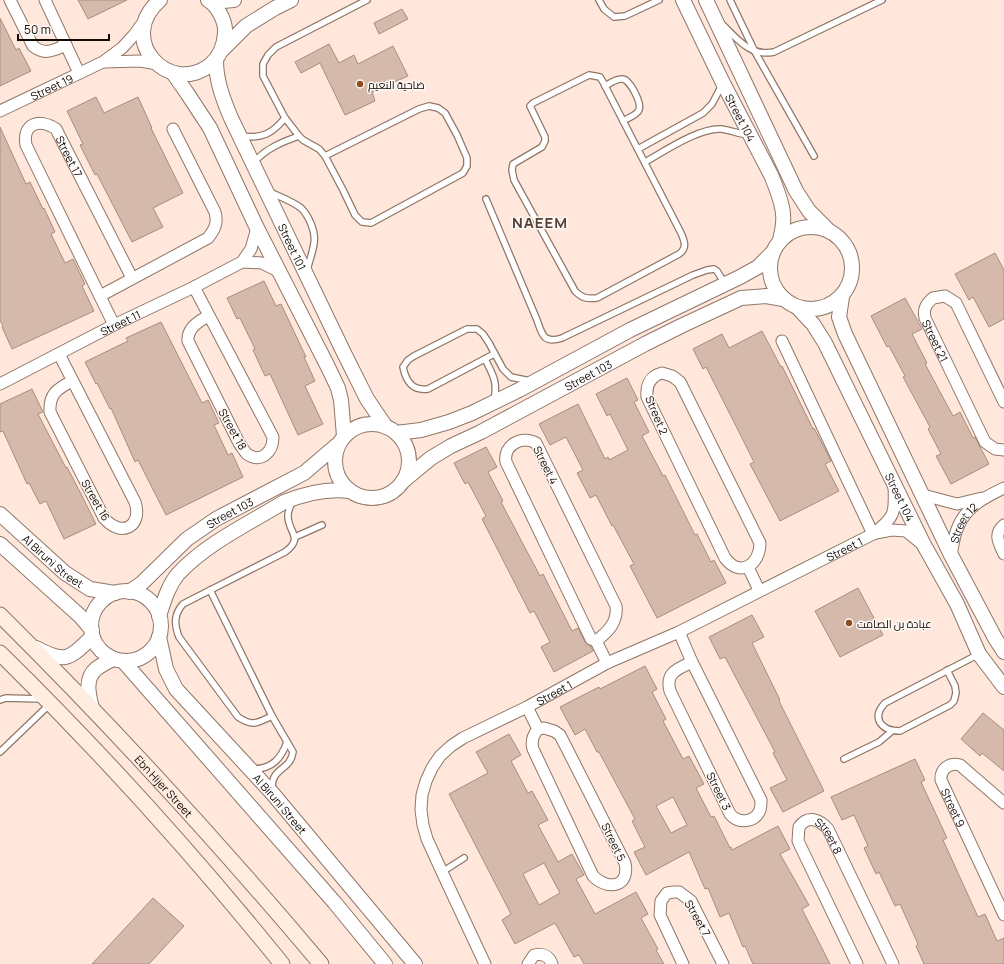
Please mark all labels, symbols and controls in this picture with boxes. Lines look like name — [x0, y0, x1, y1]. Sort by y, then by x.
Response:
scale bar — [18, 16, 109, 42]
text: 50 m — [24, 21, 51, 38]
street label: Street 19 — [28, 70, 75, 103]
place label: ضاحية النعيم — [368, 77, 425, 93]
marker: ضاحية النعيم — [355, 79, 365, 89]
street label: Street 104 — [722, 91, 760, 144]
street label: Street 17 — [53, 133, 87, 179]
district label: NAEEM — [512, 212, 568, 233]
street label: Street 101 — [275, 221, 310, 272]
street label: Street 11 — [97, 306, 143, 339]
street label: Street 21 — [919, 317, 952, 364]
street label: Street 103 — [562, 356, 614, 393]
street label: Street 2 — [642, 393, 672, 437]
street label: Street 18 — [215, 406, 251, 452]
street label: Street 4 — [530, 443, 562, 487]
street label: Street 104 — [882, 470, 919, 523]
street label: Street 16 — [78, 476, 114, 524]
street label: Street 103 — [203, 493, 256, 531]
street label: Street 12 — [946, 499, 980, 544]
street label: Al Biruni Street — [20, 531, 87, 591]
street label: Street 1 — [823, 533, 865, 564]
place label: عبادة بن الصامت — [857, 616, 931, 631]
marker: عبادة بن الصامت — [844, 618, 854, 628]
street label: Street 1 — [533, 676, 575, 708]
street label: Ebn Hijer Street — [132, 752, 197, 820]
street label: Street 3 — [703, 769, 735, 813]
street label: Al Biruni Street — [250, 770, 311, 837]
street label: Street 9 — [938, 785, 969, 829]
street label: Street 8 — [813, 814, 846, 856]
street label: Street 5 — [598, 820, 630, 864]
street label: Street 7 — [681, 897, 715, 939]

